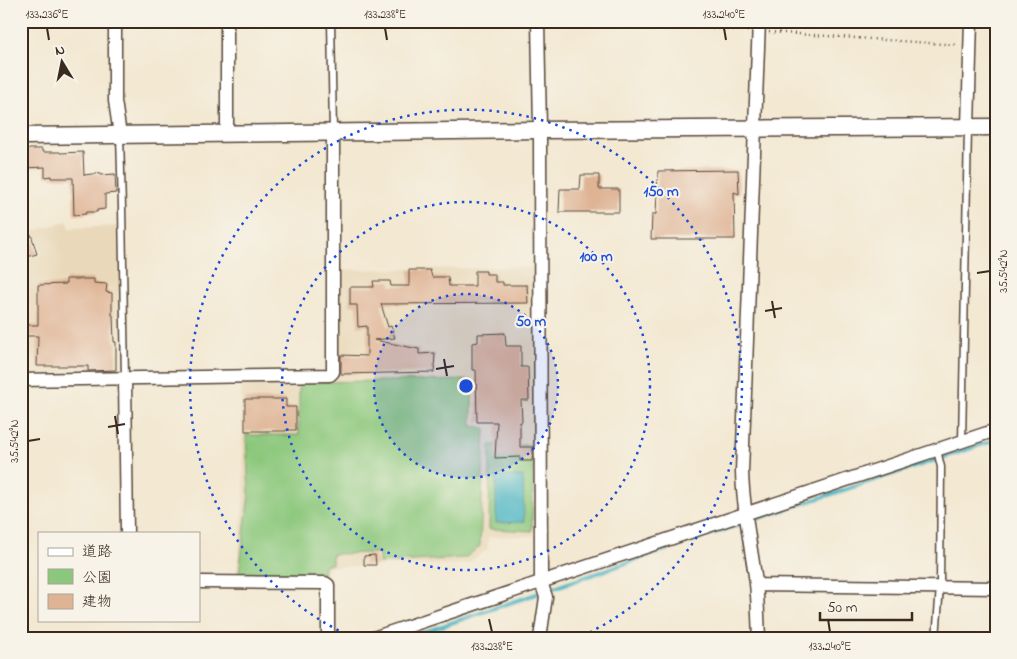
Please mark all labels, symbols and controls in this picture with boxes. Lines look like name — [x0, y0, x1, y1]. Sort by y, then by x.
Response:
text: 133.236°E — [26, 6, 68, 24]
text: 133.238°E — [364, 6, 406, 24]
text: 133.240°E — [703, 6, 745, 24]
north arrow — [38, 38, 88, 88]
text: N — [54, 40, 66, 62]
text: 150 m — [643, 181, 679, 203]
text: 100 m — [579, 246, 613, 268]
text: 35.542°N — [995, 249, 1013, 293]
text: 50 m — [516, 311, 547, 333]
centre of rings — [457, 377, 475, 395]
text: 35.542°N — [6, 419, 24, 463]
legend — [38, 532, 200, 622]
text: 道路 — [82, 541, 112, 563]
text: 公園 — [82, 567, 112, 589]
scale bar — [820, 589, 912, 621]
text: 建物 — [82, 591, 112, 613]
text: 50 m — [827, 597, 858, 619]
text: 133.238°E — [471, 638, 513, 656]
text: 133.240°E — [809, 638, 851, 656]

